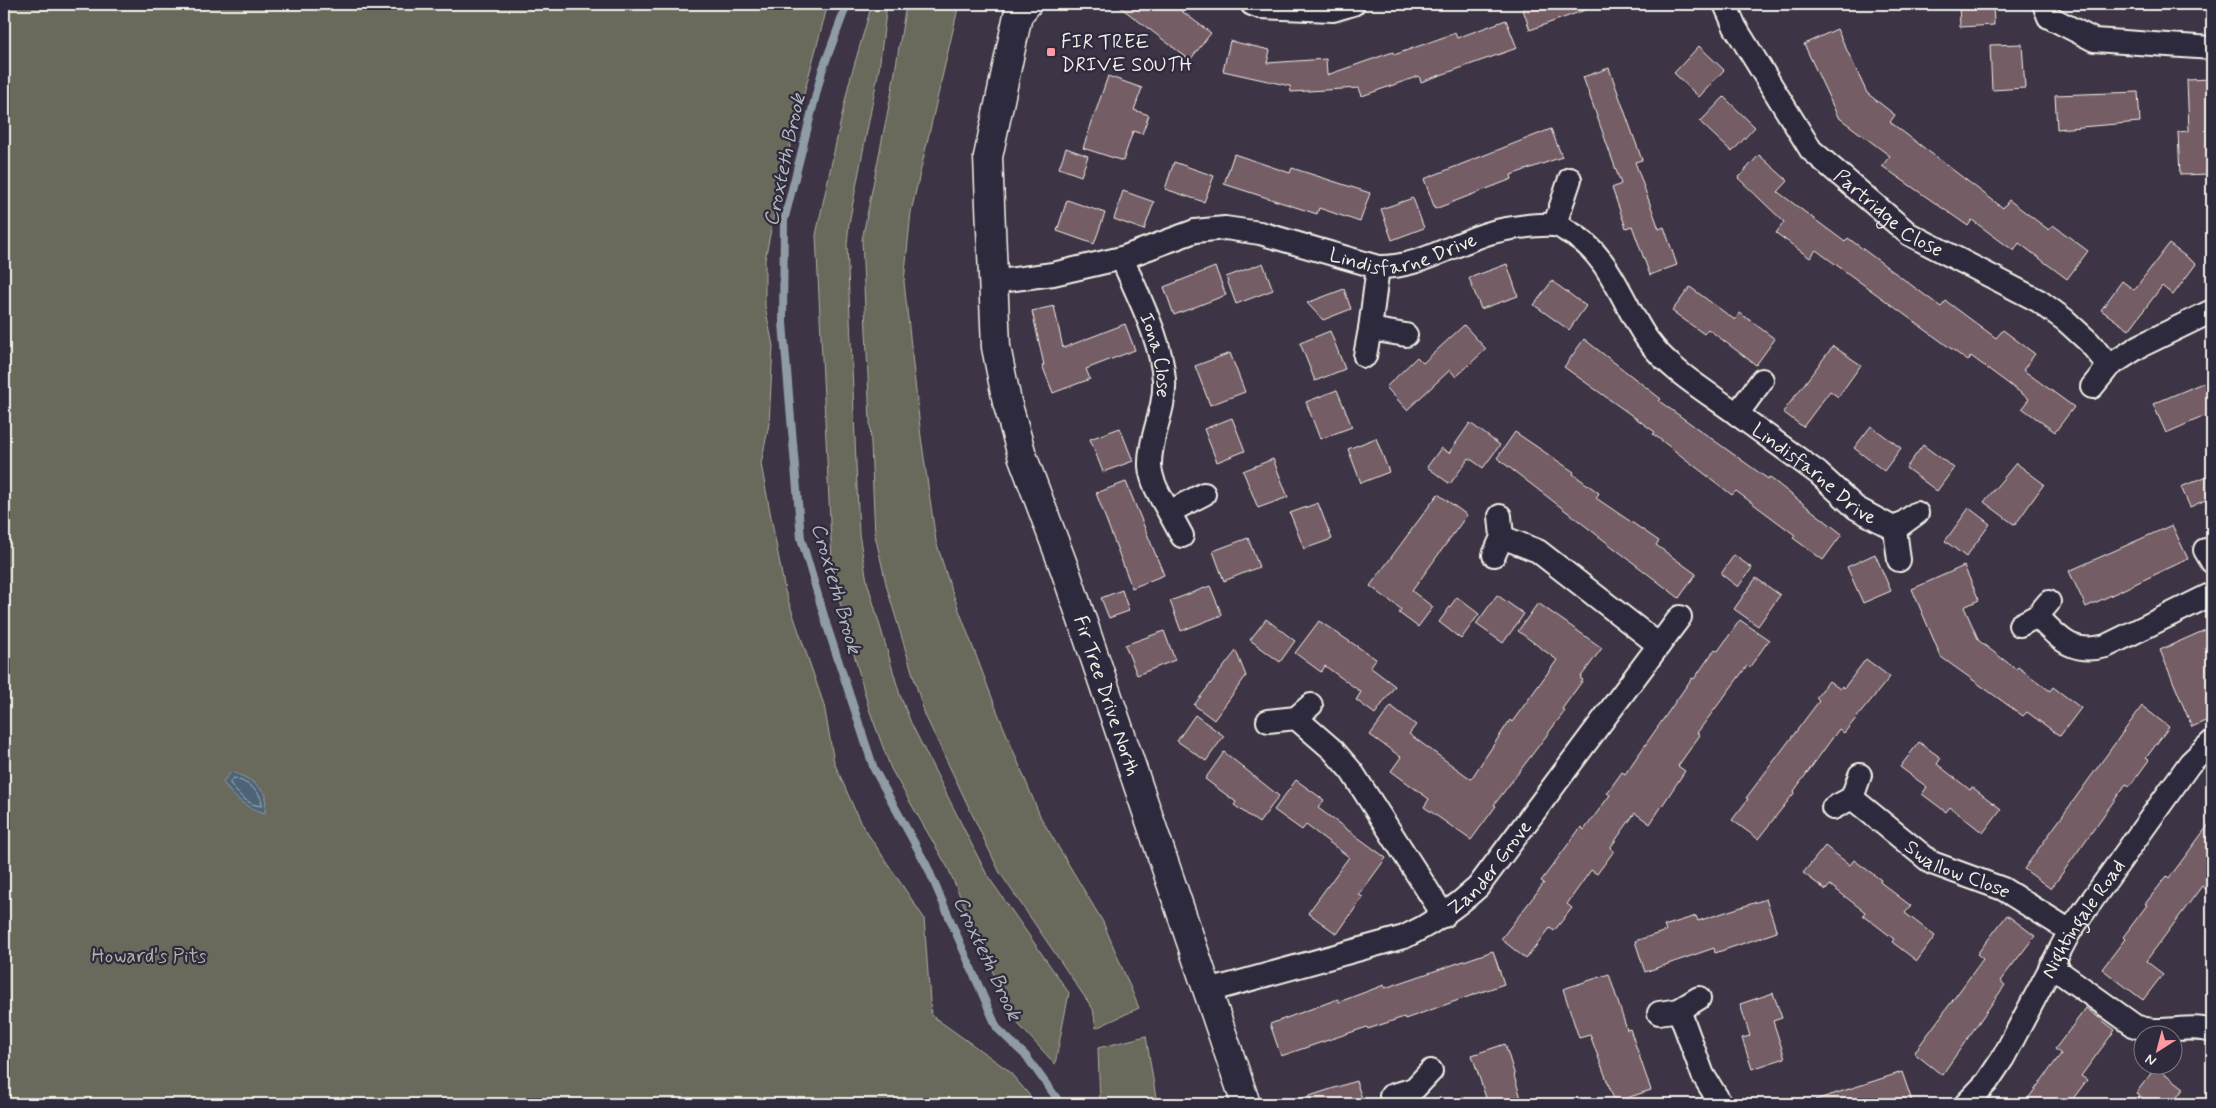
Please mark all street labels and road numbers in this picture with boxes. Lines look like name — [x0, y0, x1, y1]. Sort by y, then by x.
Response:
street label: Partridge Close — [1827, 163, 1947, 264]
street label: Lindisfarne Drive — [1326, 227, 1481, 282]
street label: Iona Close — [1132, 309, 1176, 399]
street label: Lindisfarne Drive — [1746, 417, 1881, 532]
street label: Fir Tree Drive North — [1066, 612, 1146, 780]
street label: Zander Grove — [1442, 815, 1539, 922]
street label: Swallow Close — [1898, 834, 2016, 906]
street label: Nightingale Road — [2035, 854, 2132, 983]

